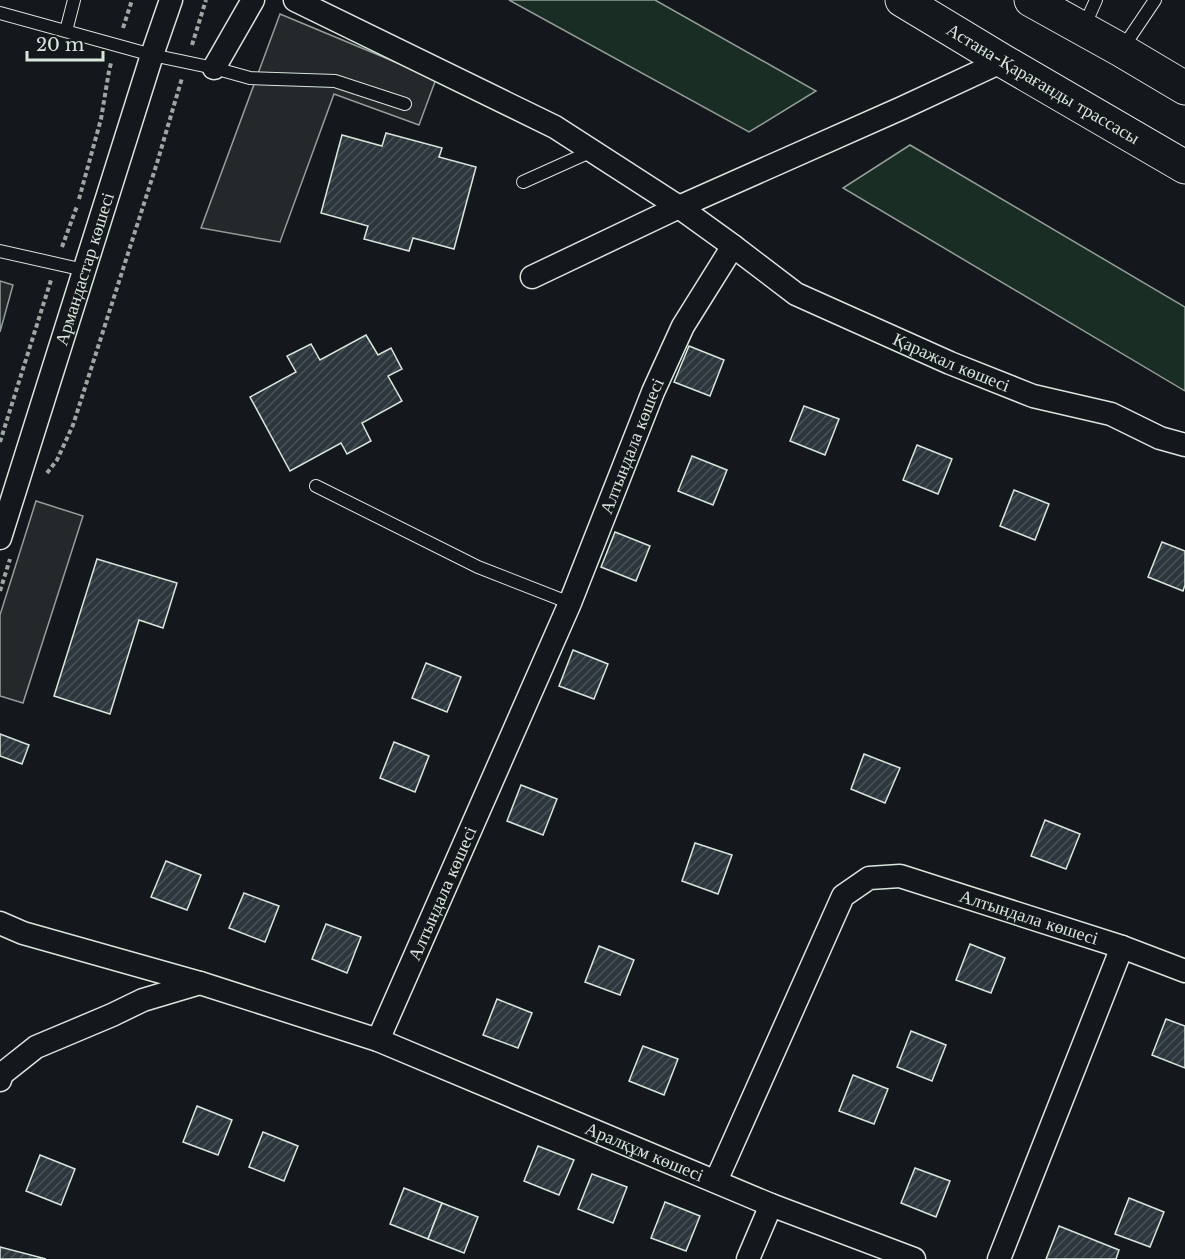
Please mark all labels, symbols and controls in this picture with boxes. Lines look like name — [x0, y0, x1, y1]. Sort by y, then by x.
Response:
street label: Астана-Қарағанды трассасы — [942, 18, 1144, 149]
scale bar — [27, 24, 104, 62]
text: 20 m — [36, 34, 84, 56]
street label: Армандастар көшесі — [50, 190, 119, 348]
street label: Қаражал көшесі — [889, 328, 1013, 397]
street label: Алтындала көшесі — [595, 375, 669, 517]
street label: Алтындала көшесі — [403, 823, 481, 964]
street label: Алтындала көшесі — [957, 885, 1101, 950]
street label: Аралқұм көшесі — [582, 1117, 707, 1186]

